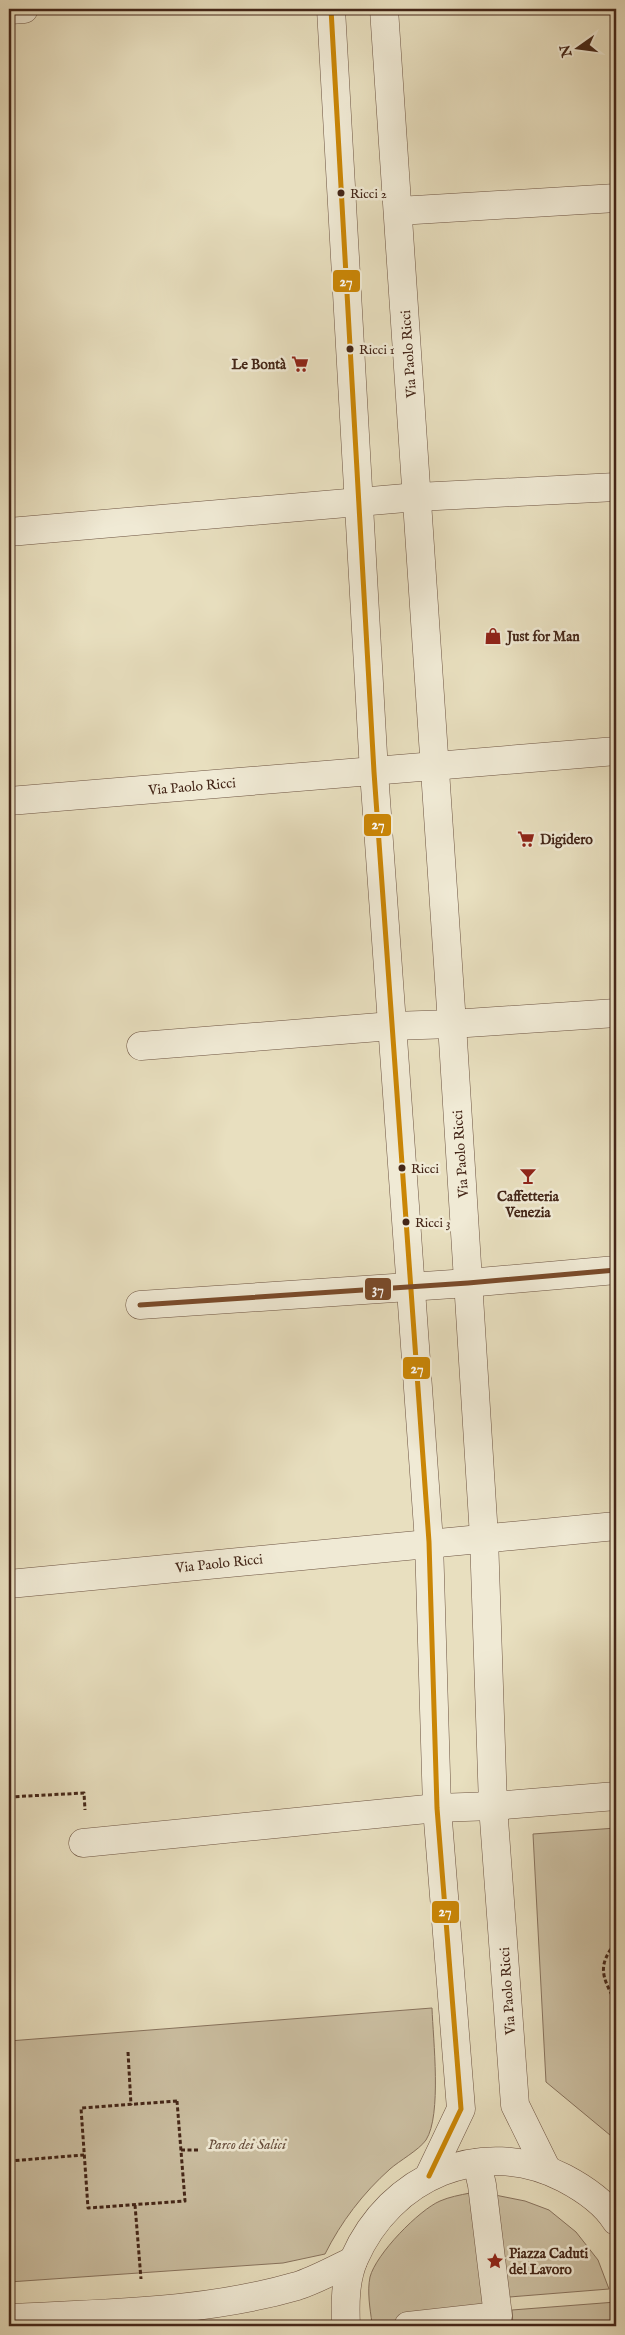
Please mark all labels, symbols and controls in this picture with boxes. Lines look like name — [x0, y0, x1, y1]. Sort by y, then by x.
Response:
north arrow — [552, 22, 602, 72]
text: N — [556, 43, 577, 60]
place label: Ricci 2 — [350, 186, 387, 203]
marker: Ricci 2 — [336, 188, 346, 198]
line badge: 27 — [332, 269, 361, 293]
text: 27 — [340, 273, 353, 291]
street label: Via Paolo Ricci — [397, 309, 421, 399]
place label: Ricci 1 — [359, 342, 395, 359]
marker: Ricci 1 — [345, 344, 355, 354]
supermarket icon: Le Bontà — [290, 354, 310, 374]
place label: Le Bontà — [231, 356, 287, 374]
shop icon: Just for Man — [483, 626, 503, 646]
place label: Just for Man — [505, 628, 580, 646]
street label: Via Paolo Ricci — [146, 774, 237, 800]
line badge: 27 — [363, 813, 392, 837]
text: 27 — [372, 816, 385, 834]
supermarket icon: Digidero — [516, 829, 536, 849]
place label: Digidero — [540, 831, 593, 849]
street label: Via Paolo Ricci — [449, 1109, 473, 1199]
place label: Ricci — [411, 1161, 439, 1178]
marker: Ricci — [397, 1163, 407, 1173]
bar icon: Caffetteria Venezia — [518, 1166, 538, 1186]
place label: Caffetteria Venezia — [497, 1188, 560, 1222]
place label: Ricci 3 — [415, 1215, 451, 1232]
marker: Ricci 3 — [401, 1217, 411, 1227]
line badge: 37 — [364, 1277, 392, 1301]
text: 37 — [372, 1281, 384, 1299]
line badge: 27 — [402, 1356, 431, 1380]
text: 27 — [411, 1360, 424, 1378]
street label: Via Paolo Ricci — [173, 1550, 264, 1578]
line badge: 27 — [431, 1900, 460, 1924]
text: 27 — [439, 1903, 452, 1921]
street label: Via Paolo Ricci — [496, 1946, 520, 2036]
park label: Parco dei Salici — [208, 2136, 287, 2154]
place label: Piazza Caduti del Lavoro — [509, 2245, 589, 2279]
place icon: Piazza Caduti del Lavoro — [485, 2251, 505, 2271]

